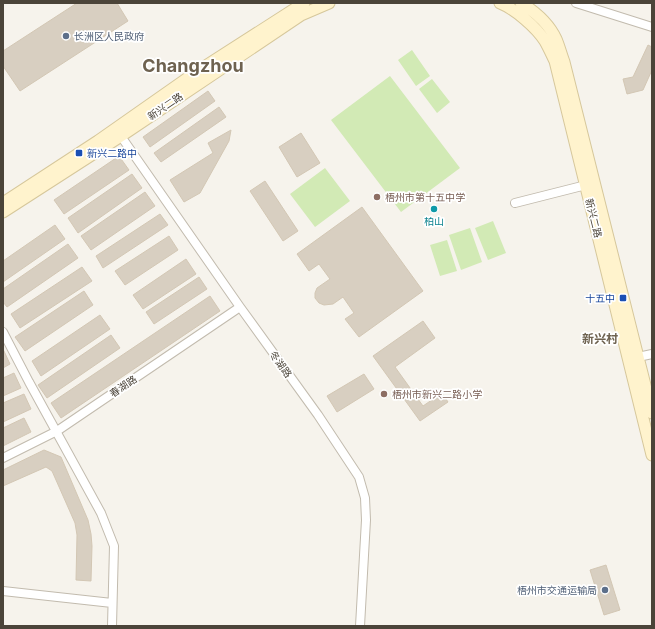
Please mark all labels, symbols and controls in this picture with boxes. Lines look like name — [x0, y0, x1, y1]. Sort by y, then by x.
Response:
place label: 长洲区人民政府 — [74, 30, 144, 42]
marker: 长洲区人民政府 — [61, 31, 71, 41]
district label: Changzhou — [142, 55, 244, 76]
street label: 新兴二路 — [145, 90, 185, 122]
place label: 新兴二路中 — [87, 147, 137, 159]
marker: 新兴二路中 — [74, 148, 84, 158]
place label: 梧州市第十五中学 — [385, 191, 465, 203]
marker: 梧州市第十五中学 — [372, 192, 382, 202]
street label: 新兴二路 — [583, 197, 605, 239]
marker: 柏山 — [429, 204, 439, 214]
place label: 柏山 — [424, 215, 444, 227]
place label: 十五中 — [585, 292, 615, 304]
marker: 十五中 — [618, 293, 628, 303]
district label: 新兴村 — [582, 331, 618, 346]
street label: 冬湖路 — [267, 348, 295, 380]
street label: 春湖路 — [107, 373, 139, 399]
place label: 梧州市新兴二路小学 — [392, 388, 482, 400]
marker: 梧州市新兴二路小学 — [379, 389, 389, 399]
place label: 梧州市交通运输局 — [517, 584, 597, 596]
marker: 梧州市交通运输局 — [600, 585, 610, 595]

